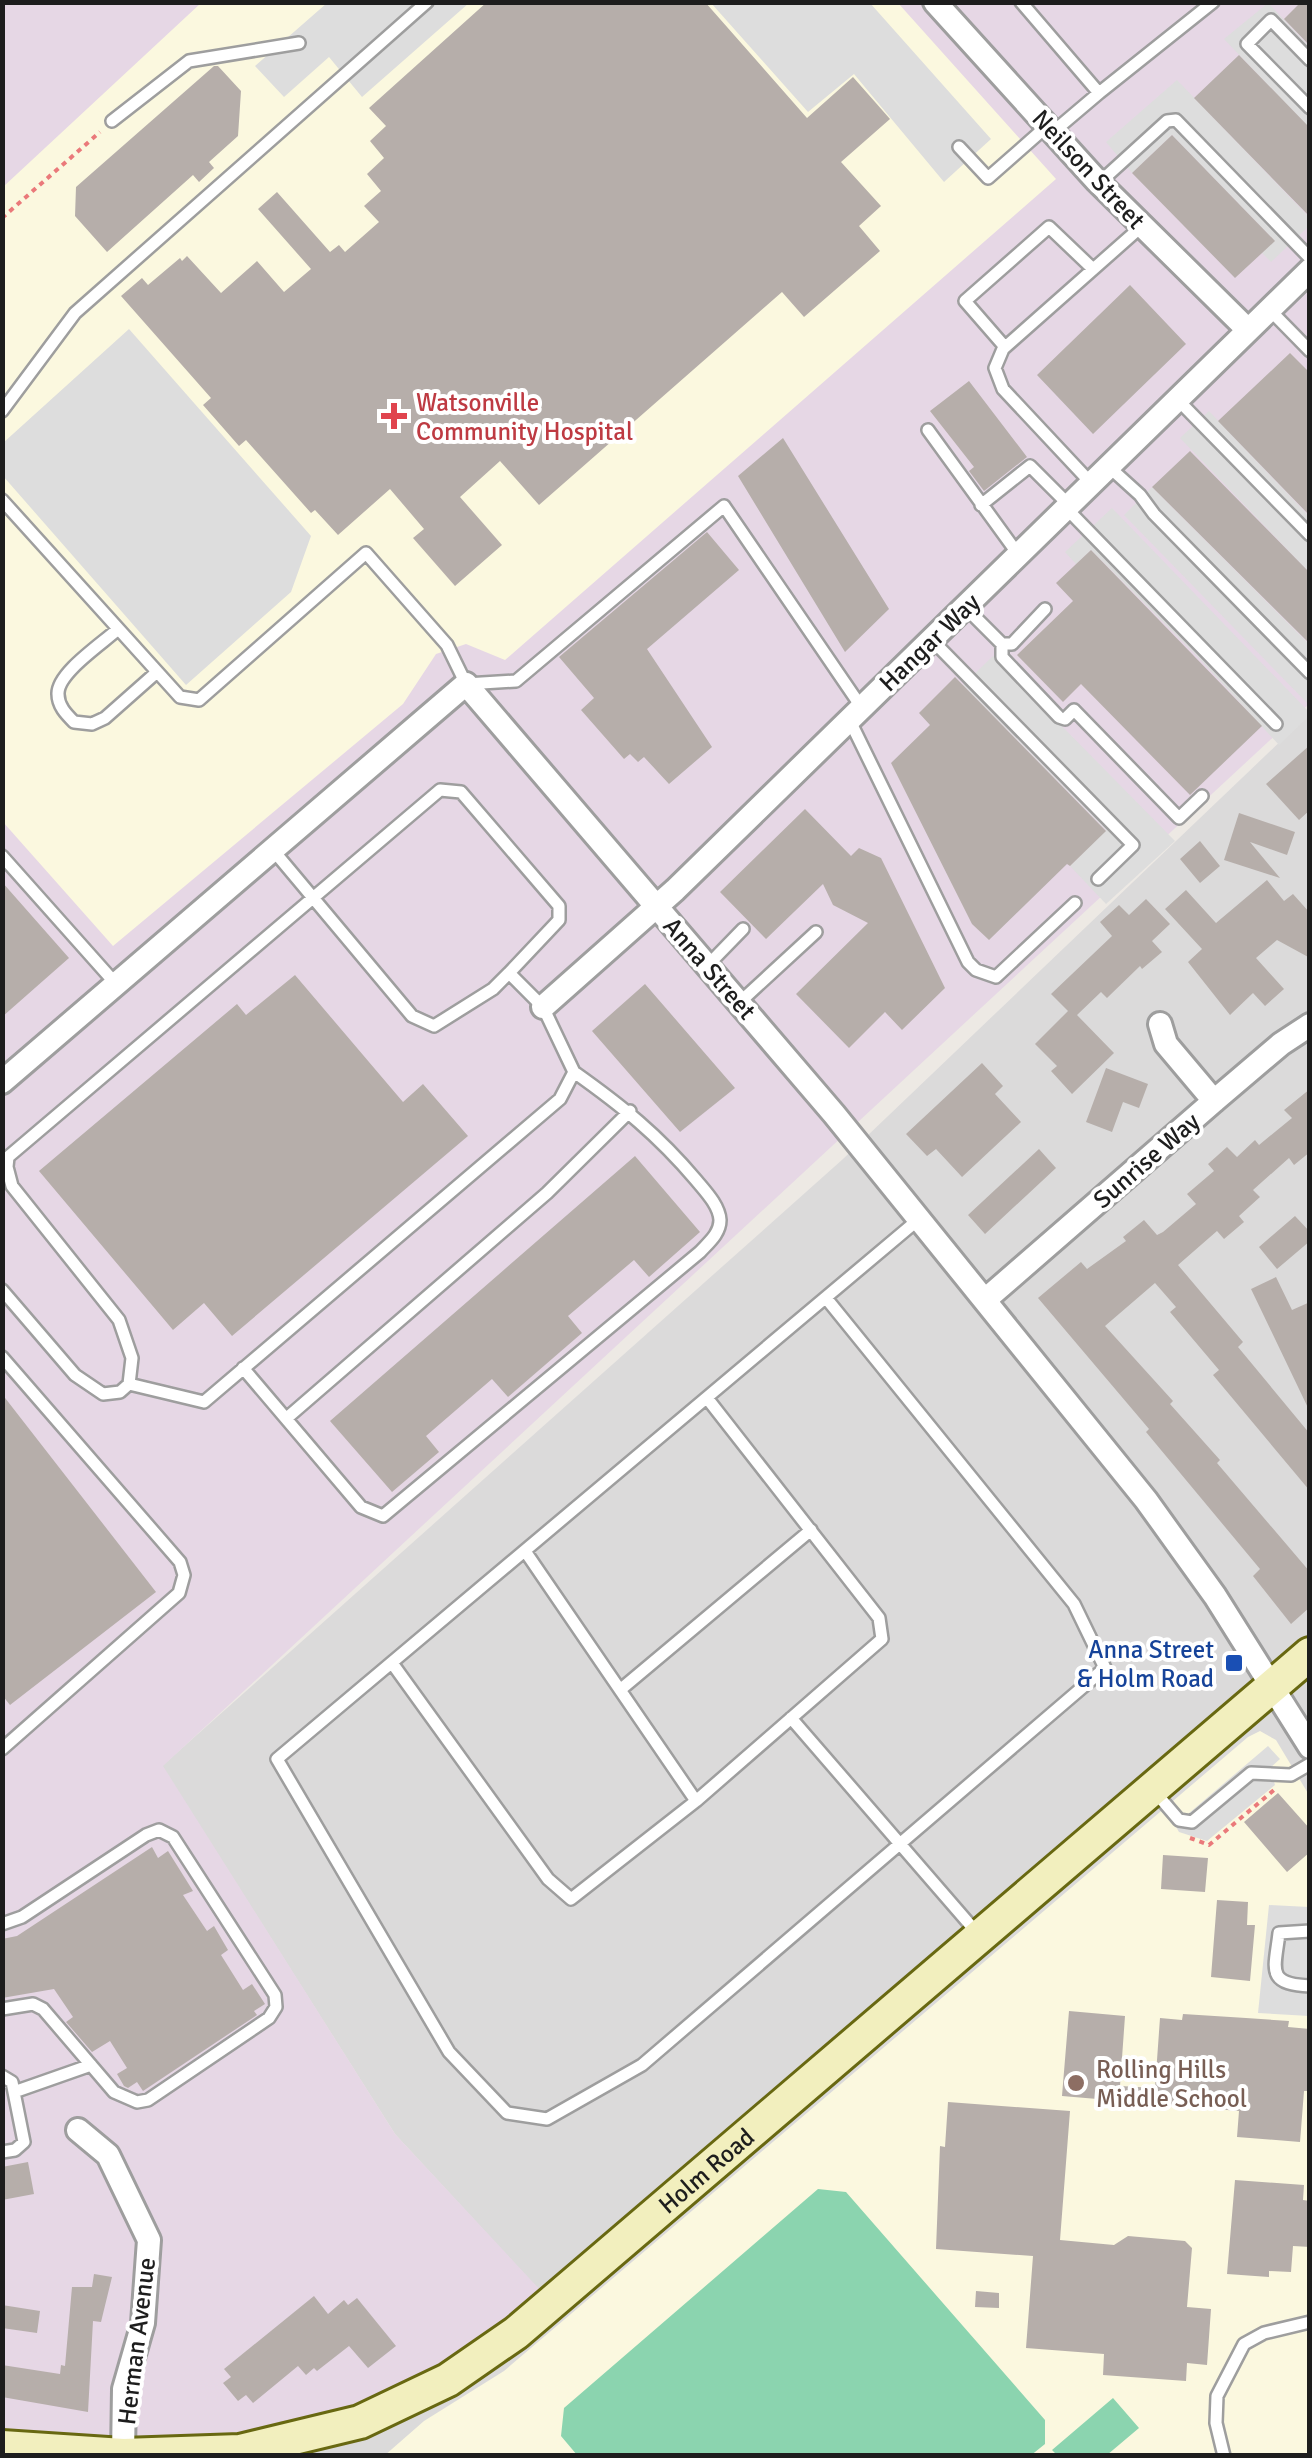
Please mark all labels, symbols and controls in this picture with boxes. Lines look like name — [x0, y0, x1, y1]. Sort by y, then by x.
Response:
street label: Neilson Street — [1026, 103, 1152, 236]
place label: Watsonville Community Hospital — [416, 387, 633, 447]
marker: Watsonville Community Hospital — [381, 403, 407, 429]
street label: Hangar Way — [872, 586, 986, 698]
street label: Anna Street — [657, 911, 763, 1026]
street label: Sunrise Way — [1087, 1106, 1206, 1215]
place label: Anna Street & Holm Road — [1077, 1634, 1214, 1694]
marker: Anna Street & Holm Road — [1223, 1652, 1245, 1674]
place label: Rolling Hills Middle School — [1096, 2054, 1247, 2114]
marker: Rolling Hills Middle School — [1065, 2072, 1087, 2094]
street label: Holm Road — [652, 2121, 761, 2220]
street label: Herman Avenue — [111, 2256, 162, 2427]

